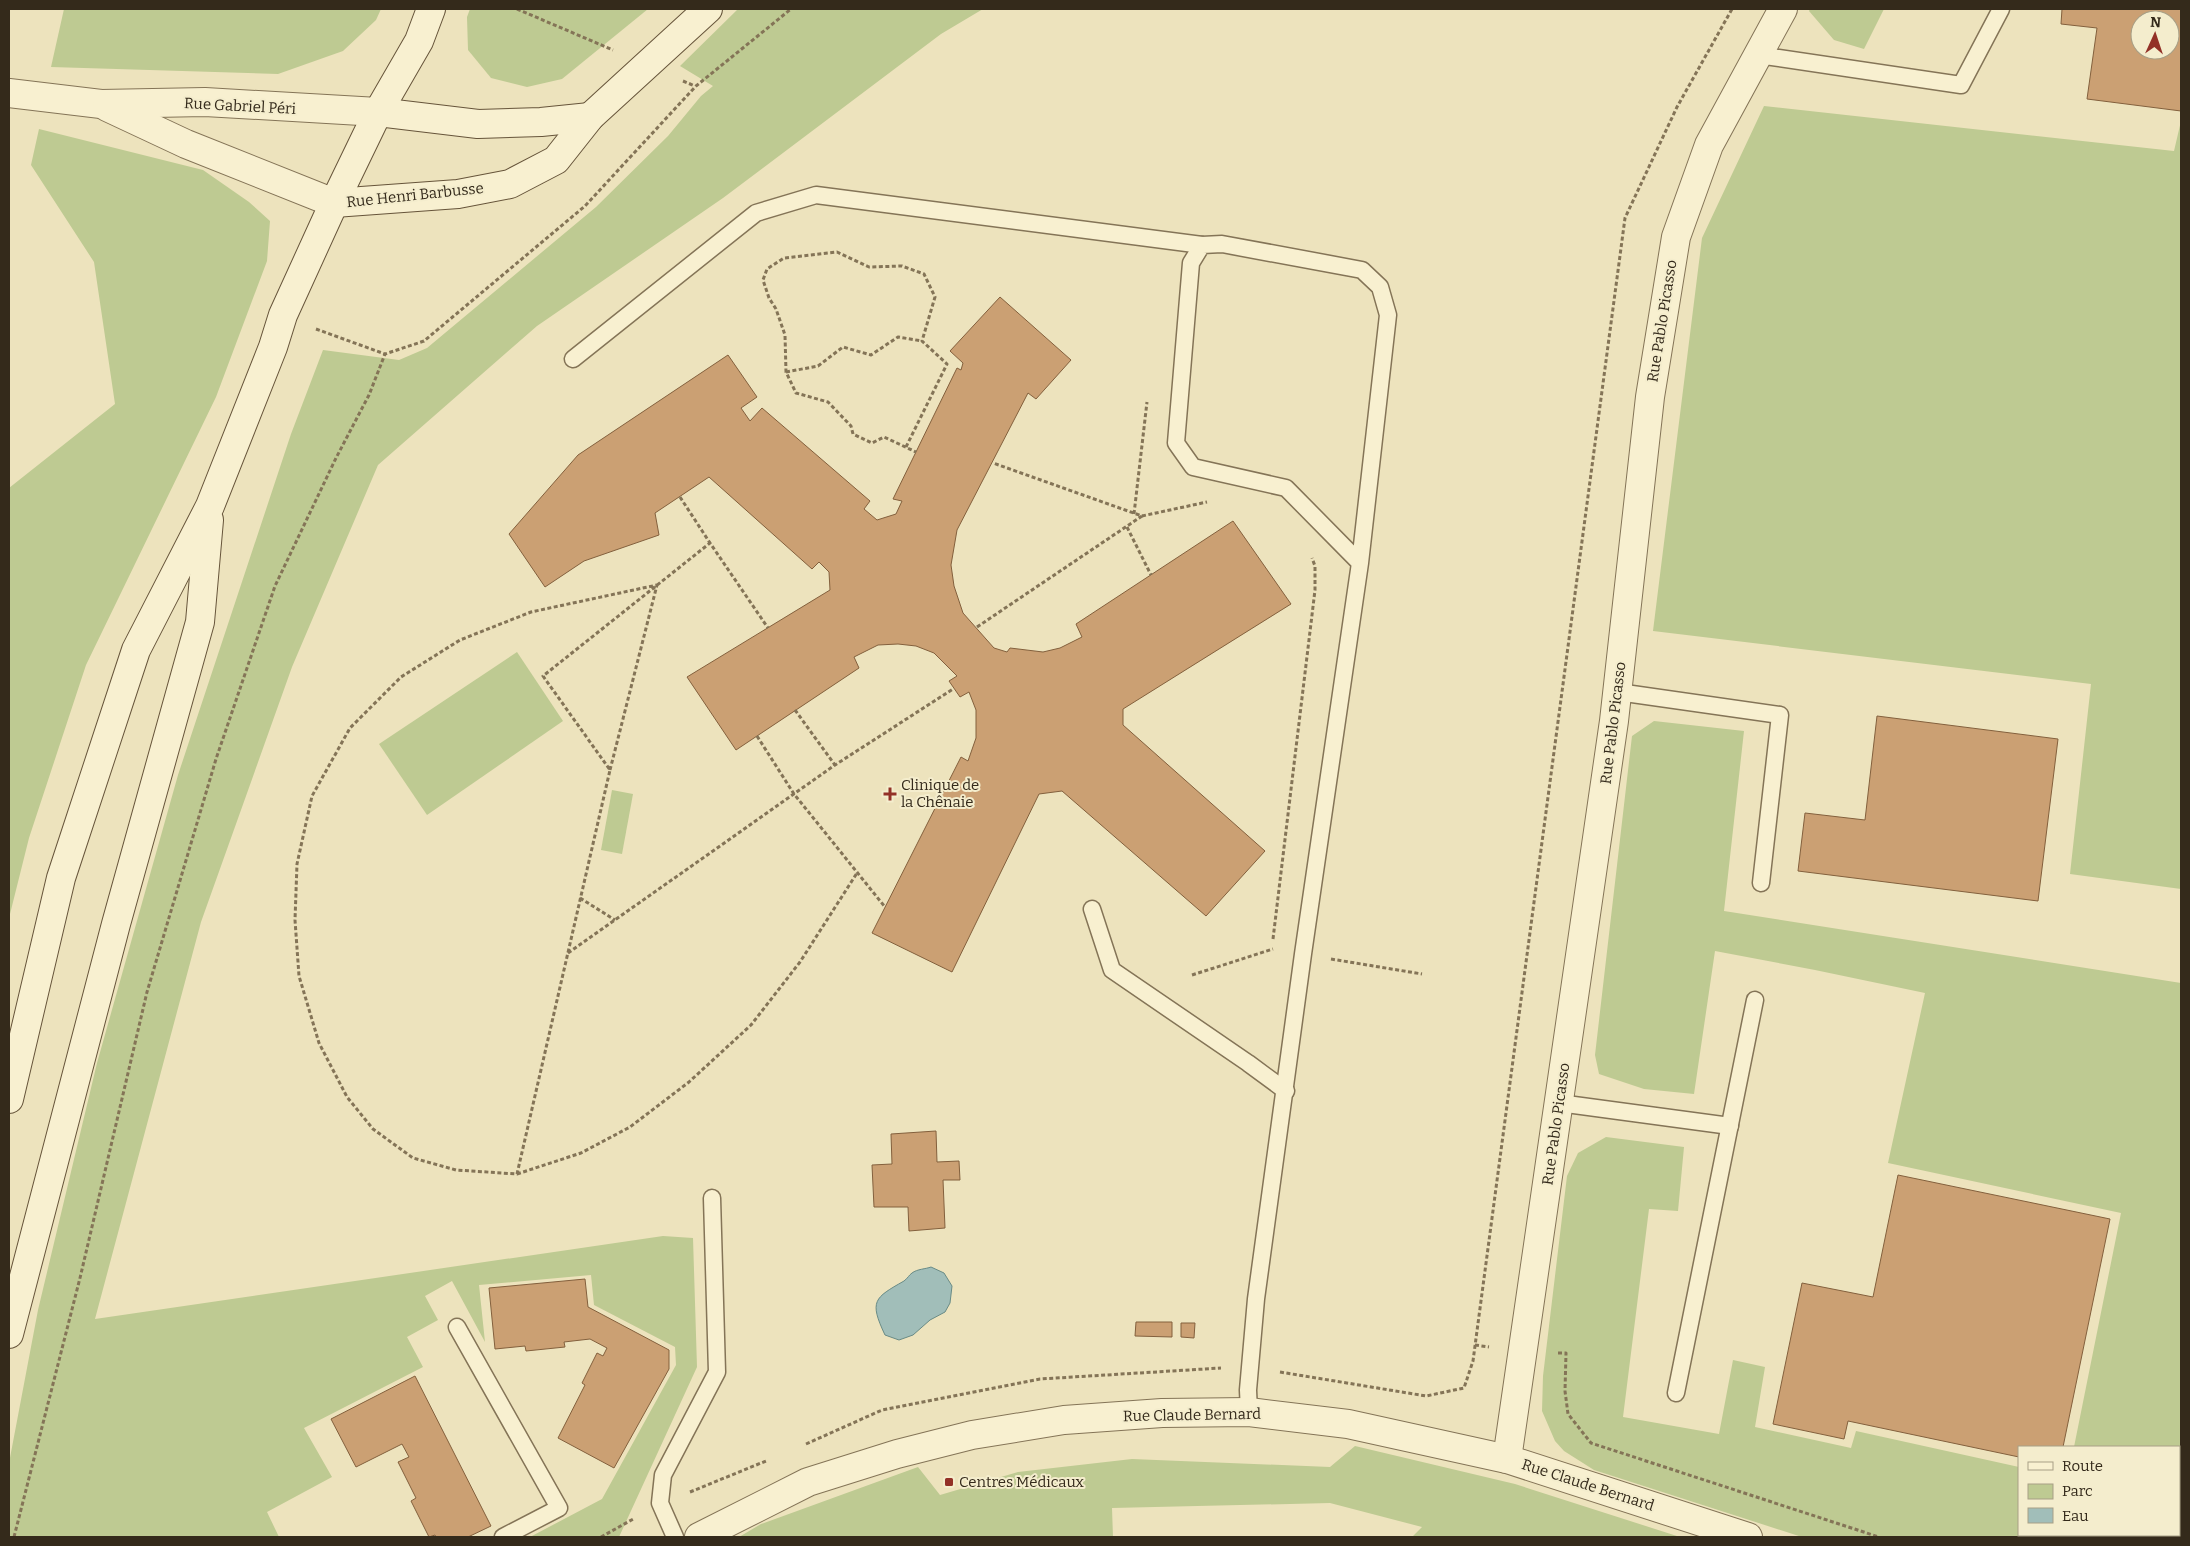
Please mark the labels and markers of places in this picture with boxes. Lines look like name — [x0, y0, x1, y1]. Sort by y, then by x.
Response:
place label: Clinique de la Chênaie — [901, 776, 979, 811]
marker: Clinique de la Chênaie — [883, 787, 897, 801]
place label: Centres Médicaux — [959, 1473, 1085, 1491]
marker: Centres Médicaux — [943, 1476, 955, 1488]

